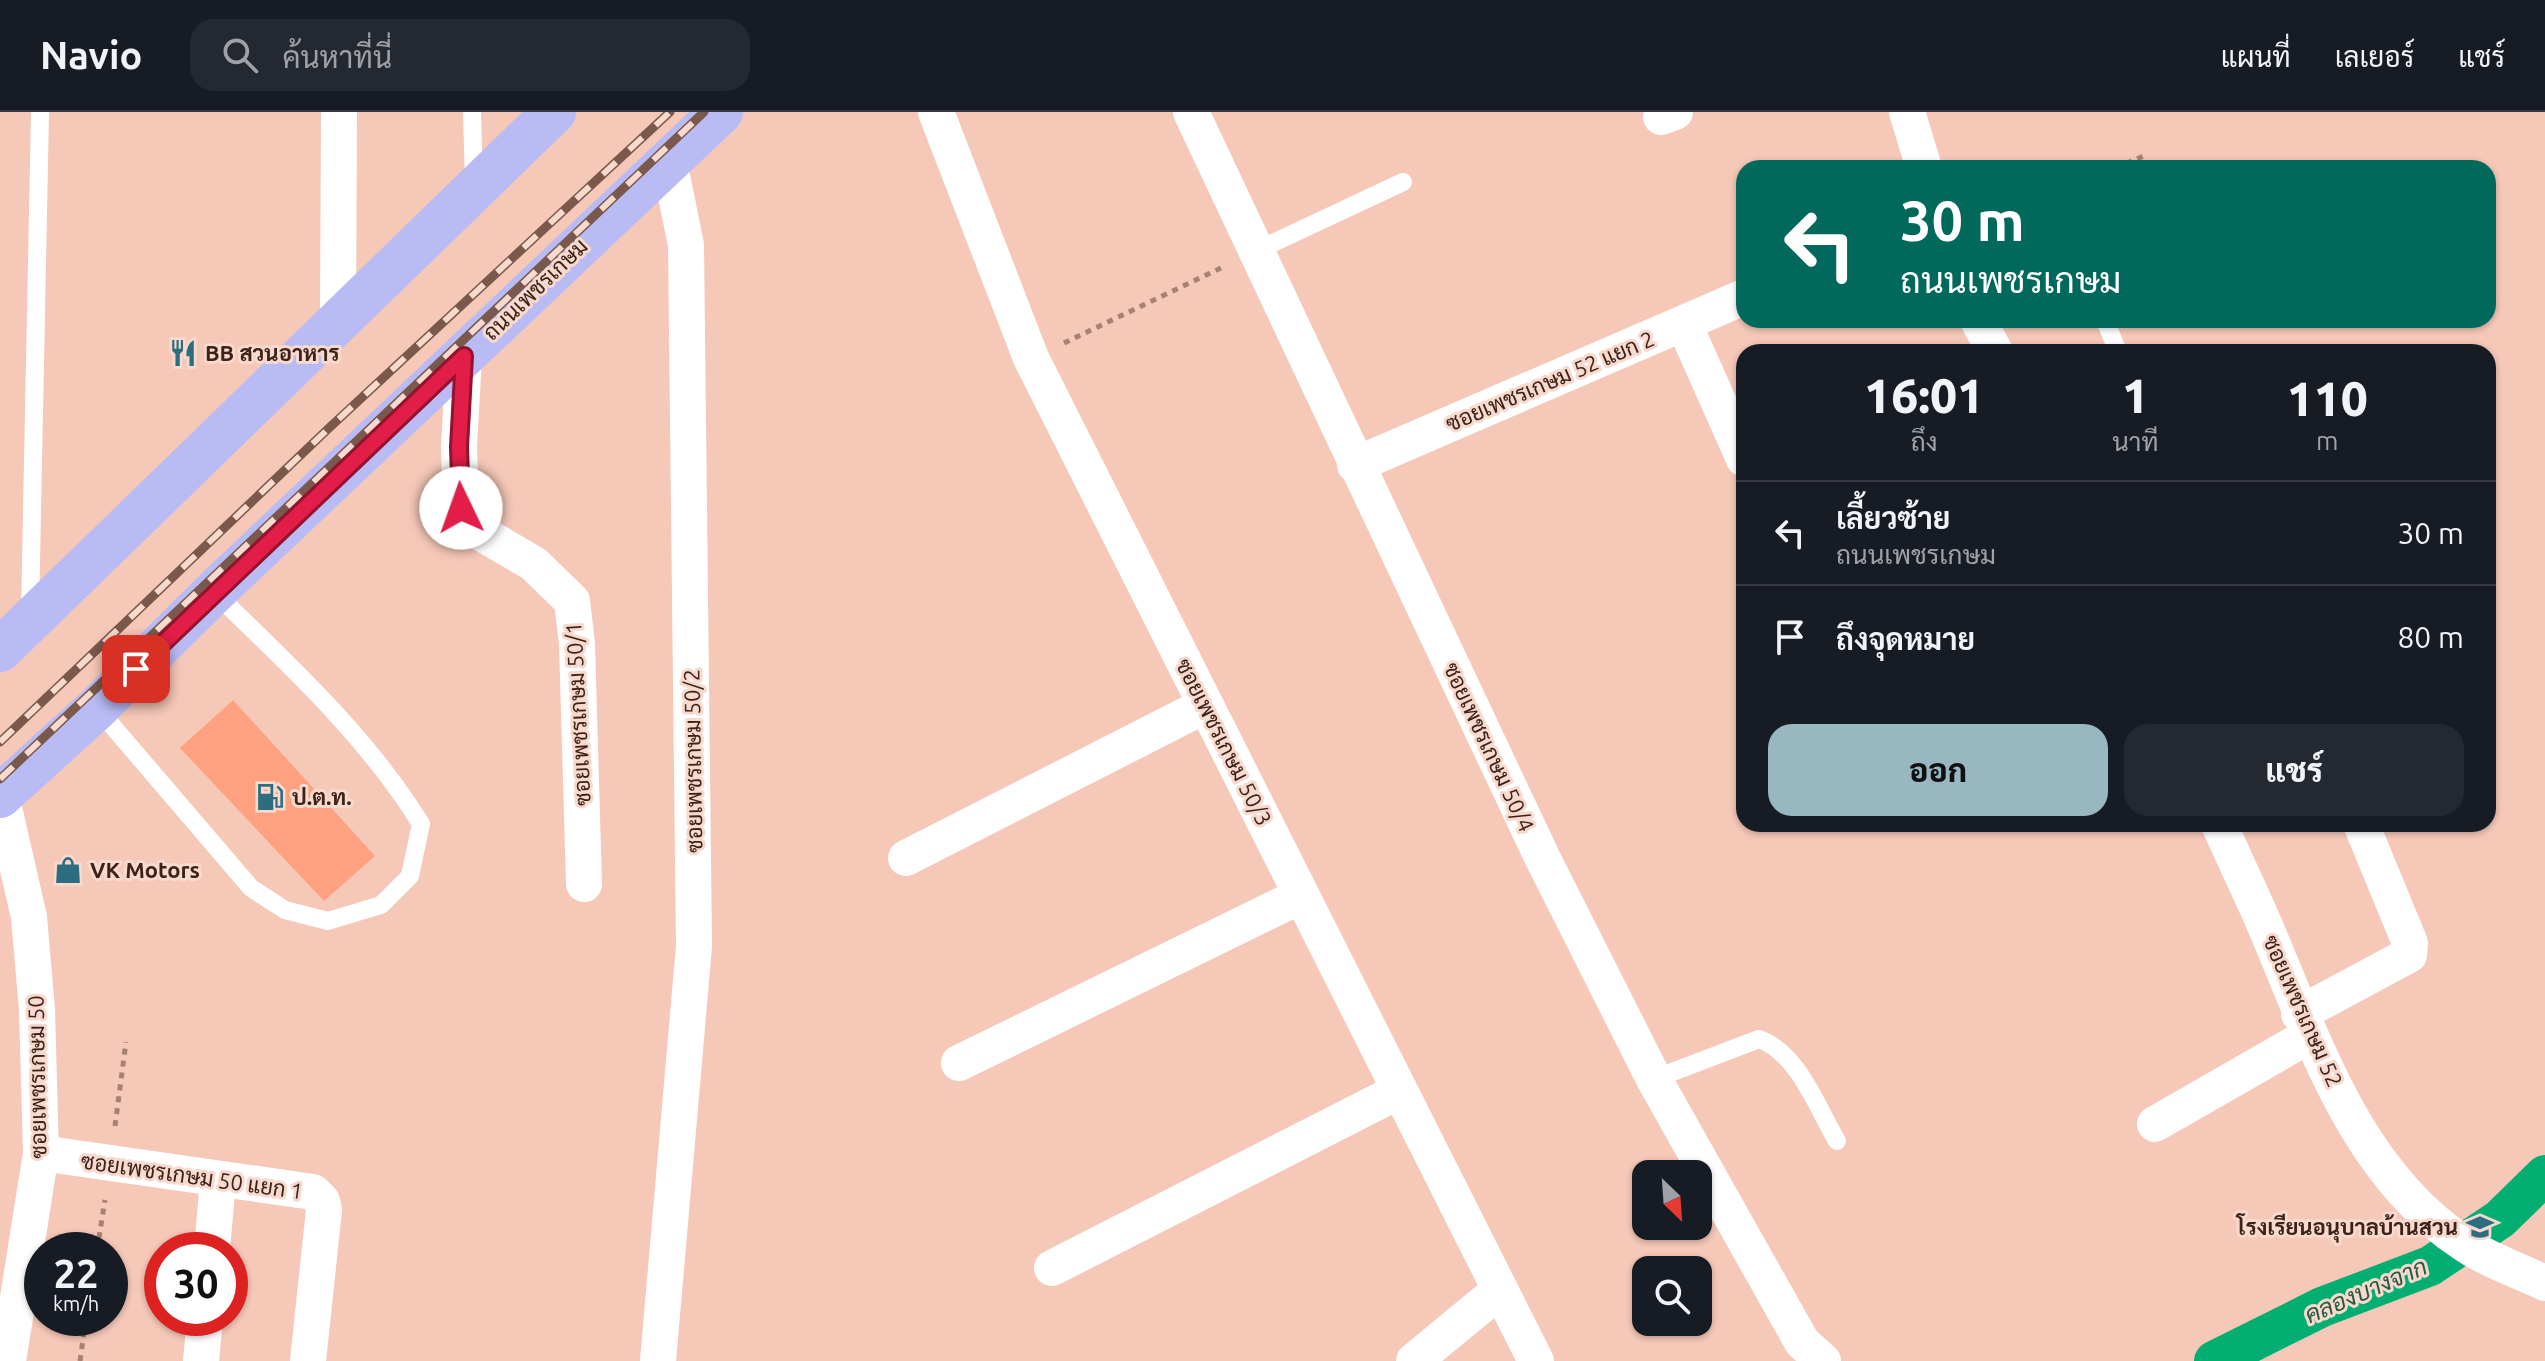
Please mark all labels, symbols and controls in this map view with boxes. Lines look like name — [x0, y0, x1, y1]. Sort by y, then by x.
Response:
search box — [190, 19, 750, 91]
icon: search — [218, 33, 262, 77]
text: Navio — [40, 34, 142, 76]
text: ค้นหาที่นี่ — [282, 40, 392, 74]
text: แผนที่ — [2221, 41, 2291, 72]
text: เลเยอร์ — [2335, 41, 2414, 72]
text: แชร์ — [2458, 41, 2505, 72]
text: 30 m — [1900, 189, 2025, 252]
icon: left — [1768, 192, 1872, 296]
street label: ถนนเพชรเกษม — [477, 233, 592, 345]
text: ถนนเพชรเกษม — [1900, 259, 2121, 300]
street label: ซอยเพชรเกษม 52 แยก 2 — [1442, 325, 1658, 436]
restaurant icon: BB สวนอาหาร — [168, 338, 198, 368]
place label: BB สวนอาหาร — [205, 340, 340, 365]
text: 16:01 — [1864, 368, 1984, 422]
text: 1 — [2122, 368, 2149, 422]
text: 110 — [2287, 371, 2368, 425]
text: m — [2316, 426, 2338, 455]
text: ถึง — [1911, 427, 1938, 456]
text: นาที — [2112, 427, 2159, 456]
position arrow — [419, 466, 503, 550]
text: เลี้ยวซ้าย — [1836, 501, 1950, 535]
icon: left — [1768, 511, 1812, 555]
text: 30 m — [2397, 516, 2464, 550]
text: ถนนเพชรเกษม — [1836, 540, 1996, 569]
icon: arrive — [1768, 615, 1812, 659]
text: 80 m — [2397, 620, 2464, 654]
street label: ซอยเพชรเกษม 50/1 — [560, 622, 595, 807]
text: ถึงจุดหมาย — [1836, 622, 1975, 656]
pin — [102, 635, 170, 703]
icon: arrive — [114, 647, 158, 691]
street label: ซอยเพชรเกษม 50/3 — [1172, 654, 1277, 829]
street label: ซอยเพชรเกษม 50/4 — [1439, 658, 1540, 835]
street label: ซอยเพชรเกษม 50/2 — [678, 669, 707, 853]
button: ออก — [1768, 724, 2108, 816]
button: แชร์ — [2124, 724, 2464, 816]
fuel station icon: ป.ต.ท. — [255, 782, 285, 812]
place label: ป.ต.ท. — [292, 784, 352, 809]
shop icon: VK Motors — [53, 855, 83, 885]
place label: VK Motors — [90, 857, 200, 882]
street label: ซอยเพชรเกษม 52 — [2259, 931, 2348, 1091]
street label: ซอยเพชรเกษม 50 — [23, 995, 50, 1159]
street label: ซอยเพชรเกษม 50 แยก 1 — [79, 1148, 305, 1203]
north arrow — [1632, 1160, 1712, 1240]
map controls — [1632, 1160, 1712, 1336]
school or university icon: โรงเรียนอนุบาลบ้านสวน — [2465, 1212, 2495, 1242]
place label: โรงเรียนอนุบาลบ้านสวน — [2235, 1213, 2458, 1243]
speed limit sign: 30 — [144, 1232, 248, 1336]
text: 22 — [53, 1251, 99, 1296]
water label: คลองบางจาก — [2301, 1253, 2431, 1328]
button: search — [1632, 1256, 1712, 1336]
text: km/h — [53, 1292, 99, 1315]

